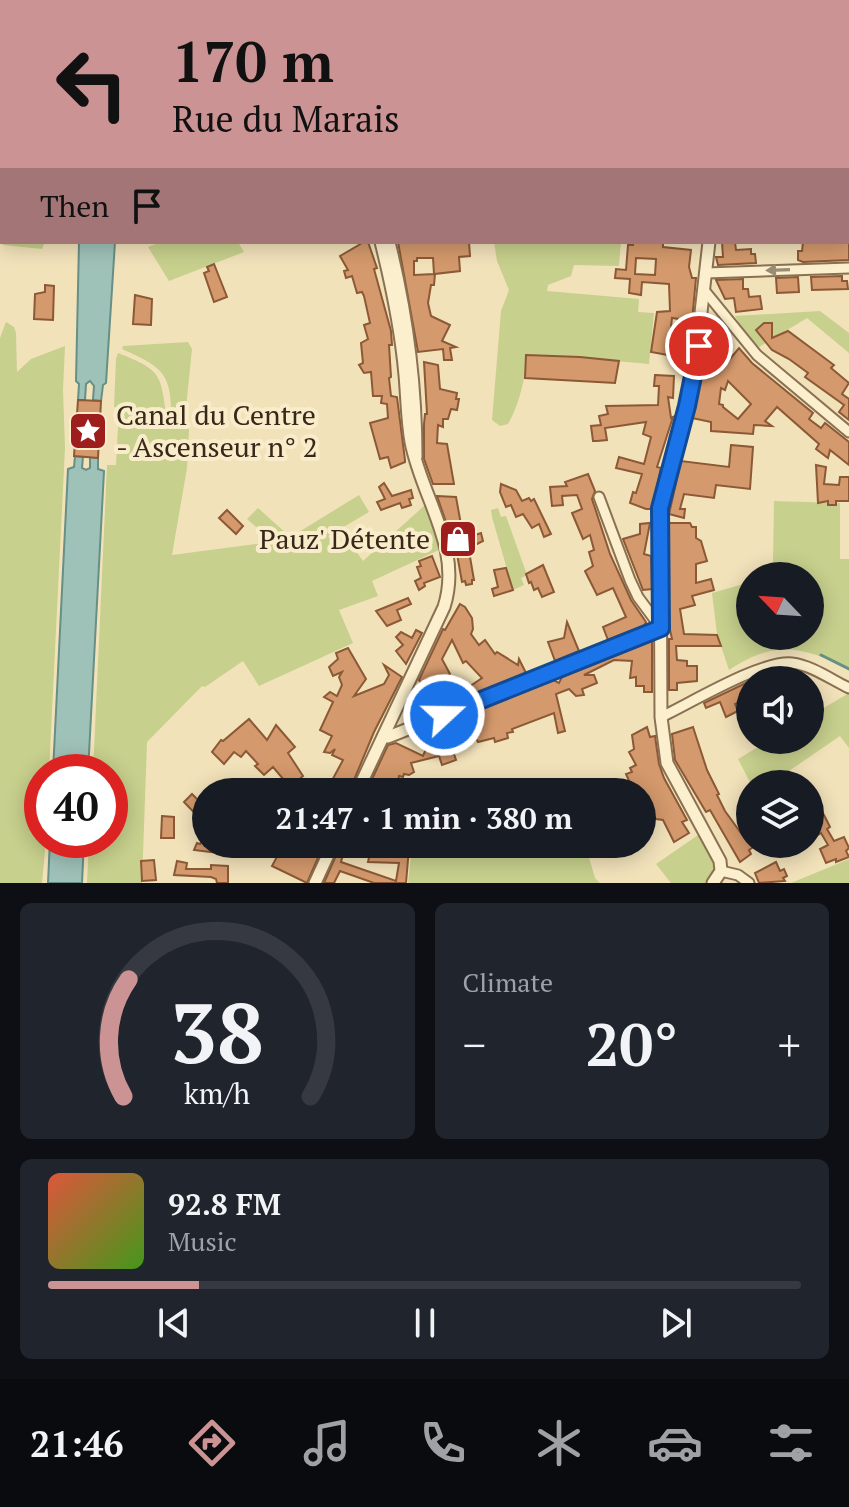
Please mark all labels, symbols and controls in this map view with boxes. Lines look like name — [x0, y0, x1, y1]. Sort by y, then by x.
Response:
text: 170 m — [172, 24, 334, 98]
icon: left — [40, 32, 144, 136]
text: Rue du Marais — [172, 95, 400, 142]
icon: arrive — [125, 184, 169, 228]
text: Then — [40, 186, 109, 226]
one-way arrow — [765, 264, 790, 276]
pin — [665, 312, 733, 380]
icon: arrive — [677, 324, 721, 368]
place label: Canal du Centre - Ascenseur n° 2 — [116, 396, 318, 465]
place icon: Canal du Centre - Ascenseur n° 2 — [67, 410, 109, 452]
shop icon: Pauz' Détente — [437, 518, 479, 560]
place label: Pauz' Détente — [259, 520, 430, 557]
north arrow — [736, 562, 824, 650]
map controls — [736, 562, 824, 858]
button: sound — [736, 666, 824, 754]
position arrow — [402, 673, 486, 757]
speed limit sign: 40 — [24, 754, 128, 858]
button: layers — [736, 770, 824, 858]
text: 21:47 · 1 min · 380 m — [276, 798, 572, 838]
text: Climate — [463, 965, 553, 999]
text: 38 — [170, 977, 264, 1087]
text: 20° — [585, 1004, 678, 1083]
text: − — [463, 1015, 486, 1074]
text: + — [778, 1015, 801, 1074]
text: km/h — [184, 1074, 250, 1112]
text: 92.8 FM — [168, 1184, 281, 1224]
text: Music — [168, 1224, 237, 1258]
icon: previous — [152, 1301, 196, 1345]
icon: pause — [403, 1301, 447, 1345]
icon: next — [654, 1301, 698, 1345]
icon: directions — [184, 1415, 240, 1471]
icon: music — [299, 1415, 355, 1471]
icon: phone — [415, 1415, 471, 1471]
icon: climate — [531, 1415, 587, 1471]
icon: car — [647, 1415, 703, 1471]
icon: filters — [763, 1415, 819, 1471]
text: 21:46 — [30, 1420, 124, 1467]

